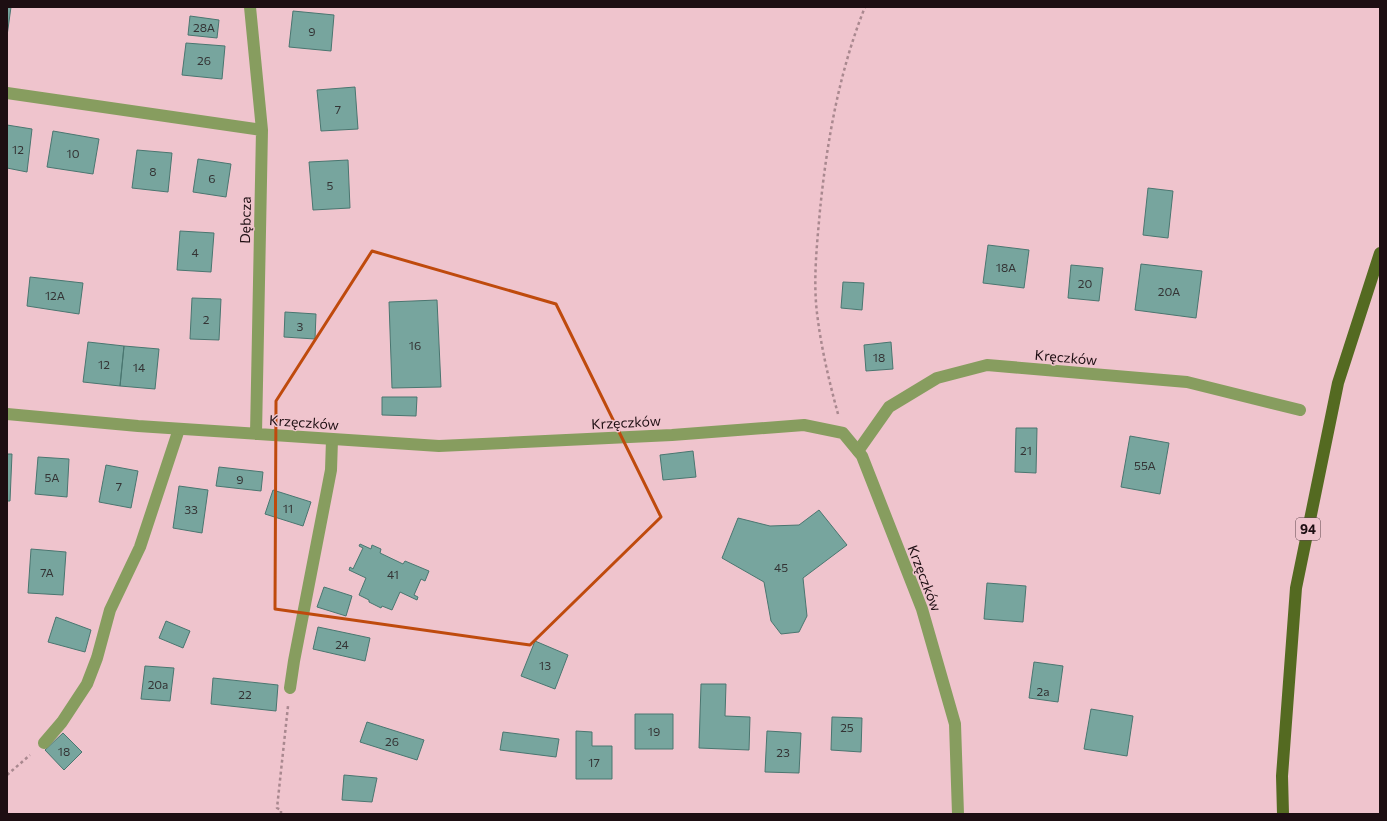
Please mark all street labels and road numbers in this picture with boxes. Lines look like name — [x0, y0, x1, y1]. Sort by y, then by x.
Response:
street label: Dębcza — [236, 196, 254, 244]
street label: Kręczków — [1034, 346, 1098, 368]
street label: Krzęczków — [269, 411, 339, 433]
street label: Krzęczków — [591, 412, 661, 432]
road number: 94 — [1296, 518, 1320, 540]
street label: Krzęczków — [905, 542, 945, 614]

